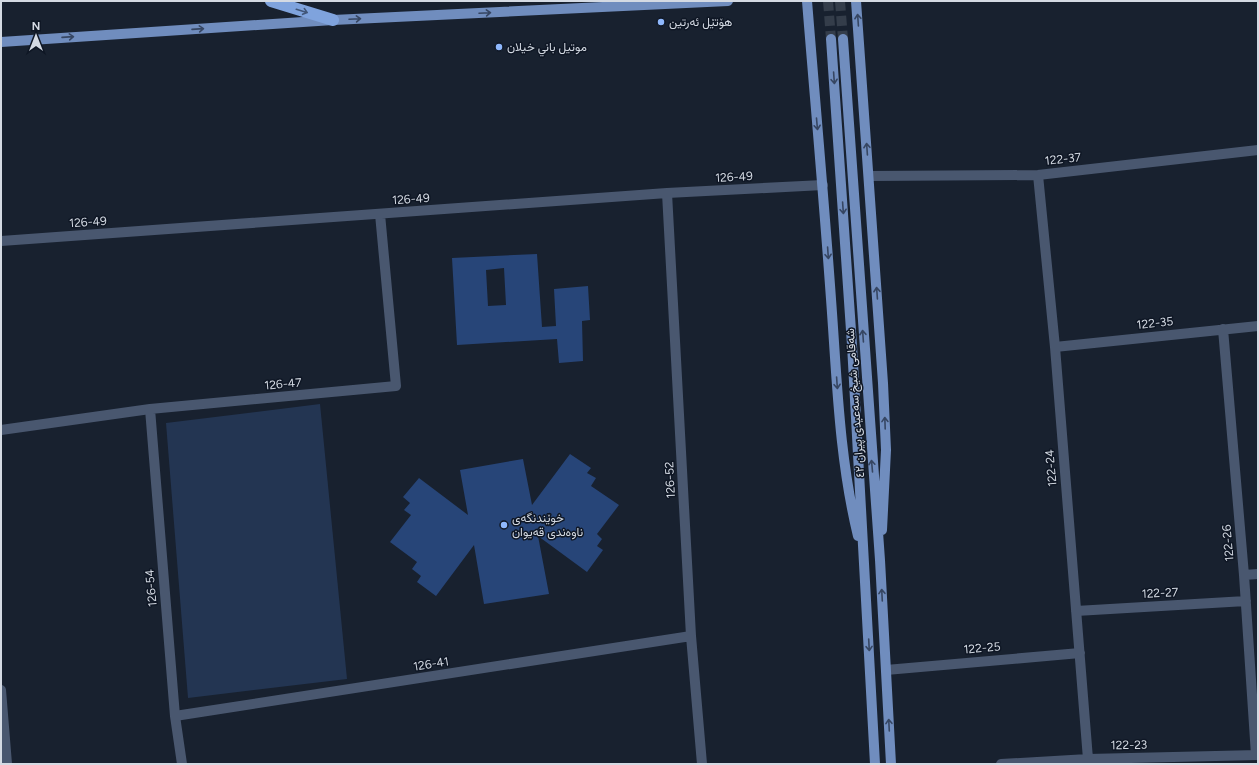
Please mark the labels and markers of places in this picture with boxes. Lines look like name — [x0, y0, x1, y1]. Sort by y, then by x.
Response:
place label: هۆتێل ئەرتین — [669, 15, 732, 30]
marker: هۆتێل ئەرتین — [656, 17, 666, 27]
place label: موتيل باني خيلان — [507, 40, 587, 57]
marker: موتيل باني خيلان — [494, 42, 504, 52]
place label: خوێندنگەی ناوەندی قەیوان — [512, 511, 583, 540]
marker: خوێندنگەی ناوەندی قەیوان — [499, 520, 509, 530]

